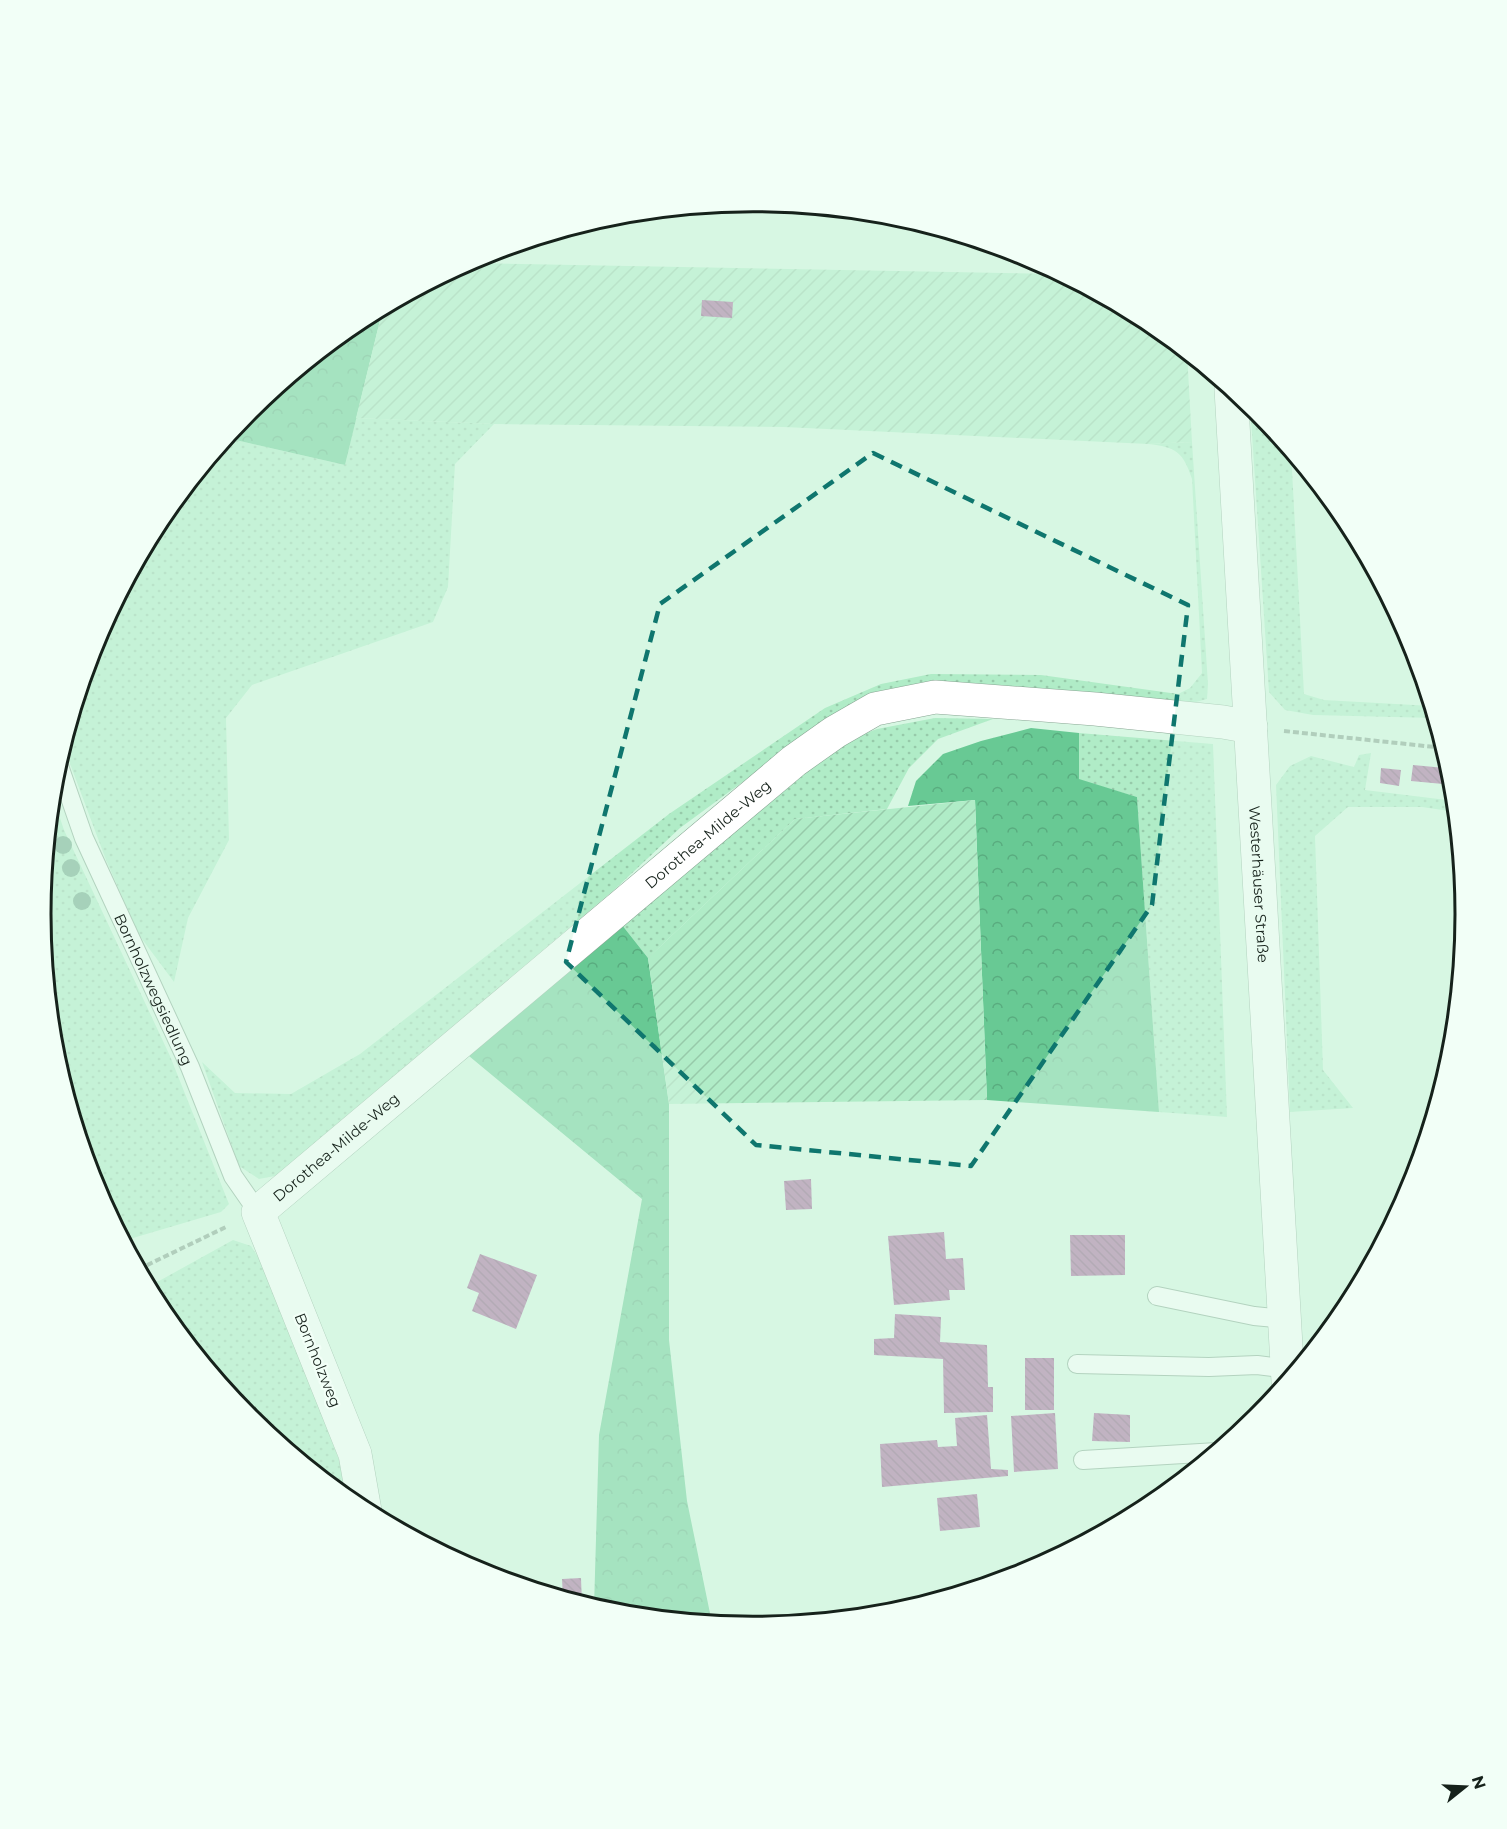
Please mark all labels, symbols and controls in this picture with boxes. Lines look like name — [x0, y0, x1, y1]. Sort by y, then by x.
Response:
street label: Dorothea-Milde-Weg — [640, 775, 774, 892]
street label: Westerhäuser Straße — [1245, 805, 1273, 963]
street label: Bornholzwegsiedlung — [111, 910, 197, 1068]
street label: Dorothea-Milde-Weg — [269, 1088, 403, 1205]
street label: Bornholzweg — [290, 1310, 346, 1410]
north arrow — [1435, 1757, 1495, 1817]
text: N — [1468, 1773, 1490, 1792]

